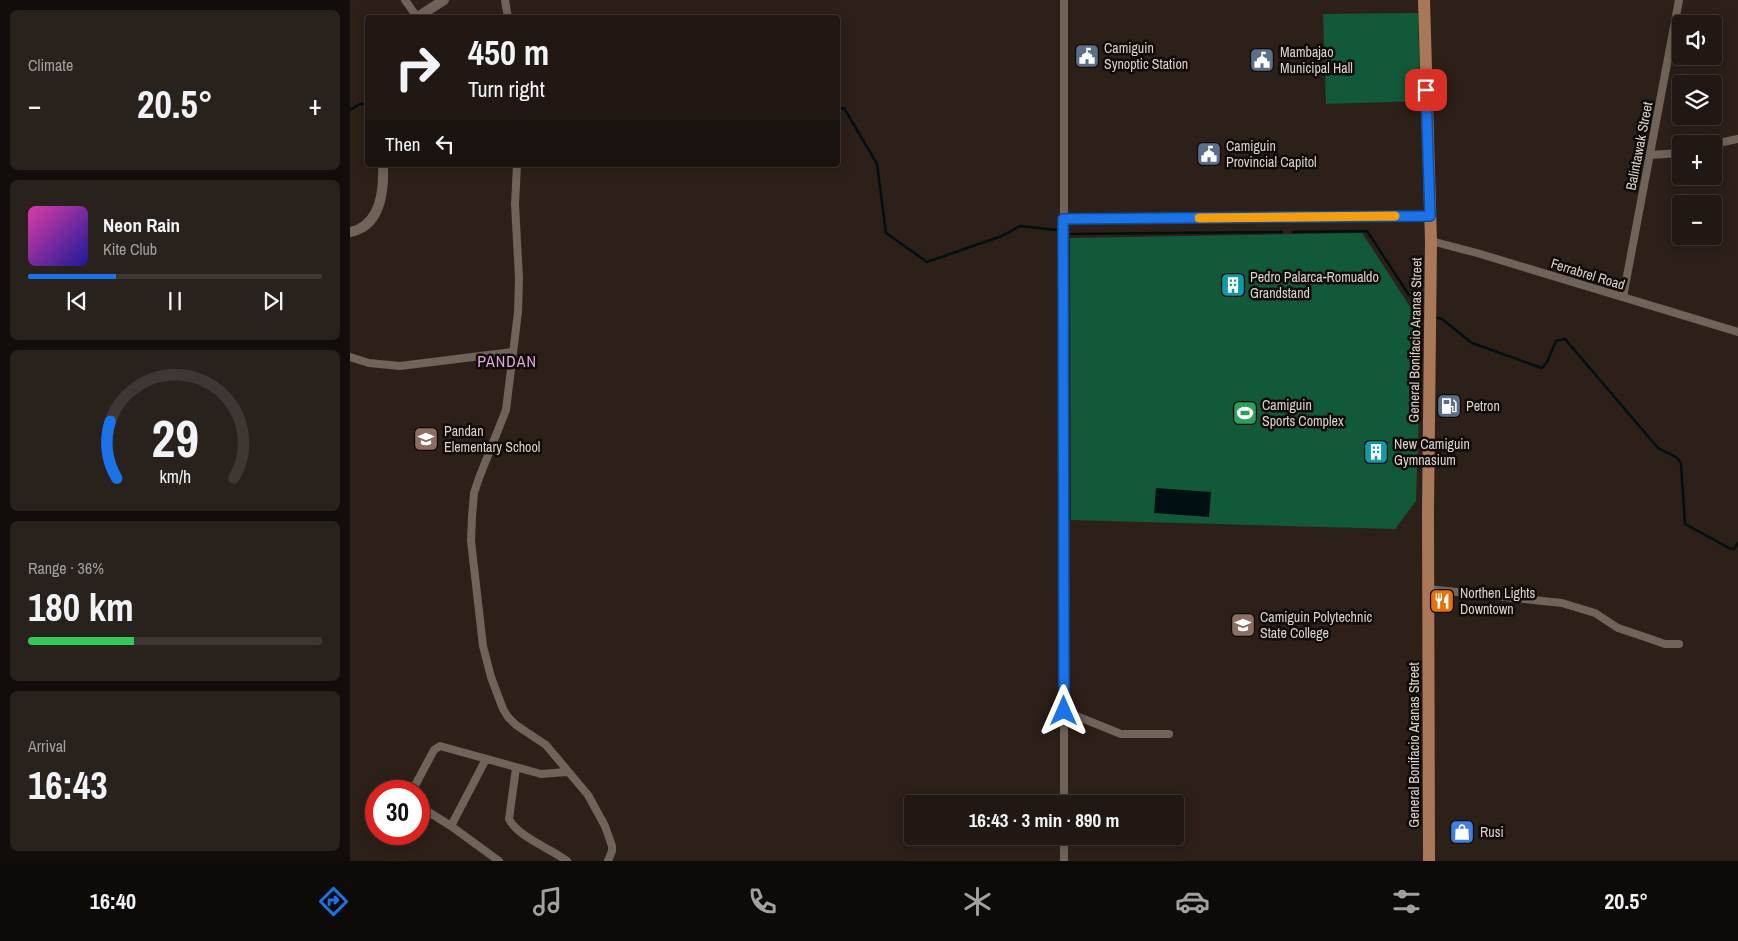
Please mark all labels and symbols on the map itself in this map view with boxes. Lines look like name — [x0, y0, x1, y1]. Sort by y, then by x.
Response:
place label: Camiguin Synoptic Station — [1104, 39, 1188, 73]
public building icon: Camiguin Synoptic Station — [1074, 43, 1100, 69]
place label: Mambajao Municipal Hall — [1280, 43, 1353, 77]
public building icon: Mambajao Municipal Hall — [1249, 47, 1275, 73]
pin — [1405, 69, 1447, 111]
street label: Balintawak Street — [1622, 100, 1656, 192]
place label: Camiguin Provincial Capitol — [1226, 137, 1317, 171]
public building icon: Camiguin Provincial Capitol — [1196, 141, 1222, 167]
street label: Ferrabrel Road — [1549, 254, 1627, 294]
street label: General Bonifacio Aranas Street — [1405, 257, 1425, 423]
place label: Pedro Palarca-Romualdo Grandstand — [1250, 268, 1379, 302]
building icon: Pedro Palarca-Romualdo Grandstand — [1220, 272, 1246, 298]
district label: PANDAN — [477, 350, 537, 372]
fuel station icon: Petron — [1436, 393, 1462, 419]
place label: Camiguin Sports Complex — [1262, 396, 1344, 430]
place label: Petron — [1466, 397, 1500, 415]
sports icon: Camiguin Sports Complex — [1232, 400, 1258, 426]
place label: Pandan Elementary School — [444, 422, 540, 456]
school or university icon: Pandan Elementary School — [413, 426, 439, 452]
place label: New Camiguin Gymnasium — [1394, 435, 1470, 469]
building icon: New Camiguin Gymnasium — [1363, 439, 1389, 465]
place label: Northen Lights Downtown — [1460, 584, 1536, 618]
restaurant icon: Northen Lights Downtown — [1429, 588, 1455, 614]
place label: Camiguin Polytechnic State College — [1260, 608, 1373, 642]
school or university icon: Camiguin Polytechnic State College — [1230, 612, 1256, 638]
street label: General Bonifacio Aranas Street — [1405, 662, 1423, 828]
position arrow — [1037, 684, 1089, 736]
speed limit sign: 30 — [365, 780, 430, 845]
shop icon: Rusi — [1449, 819, 1475, 845]
place label: Rusi — [1480, 823, 1504, 841]

